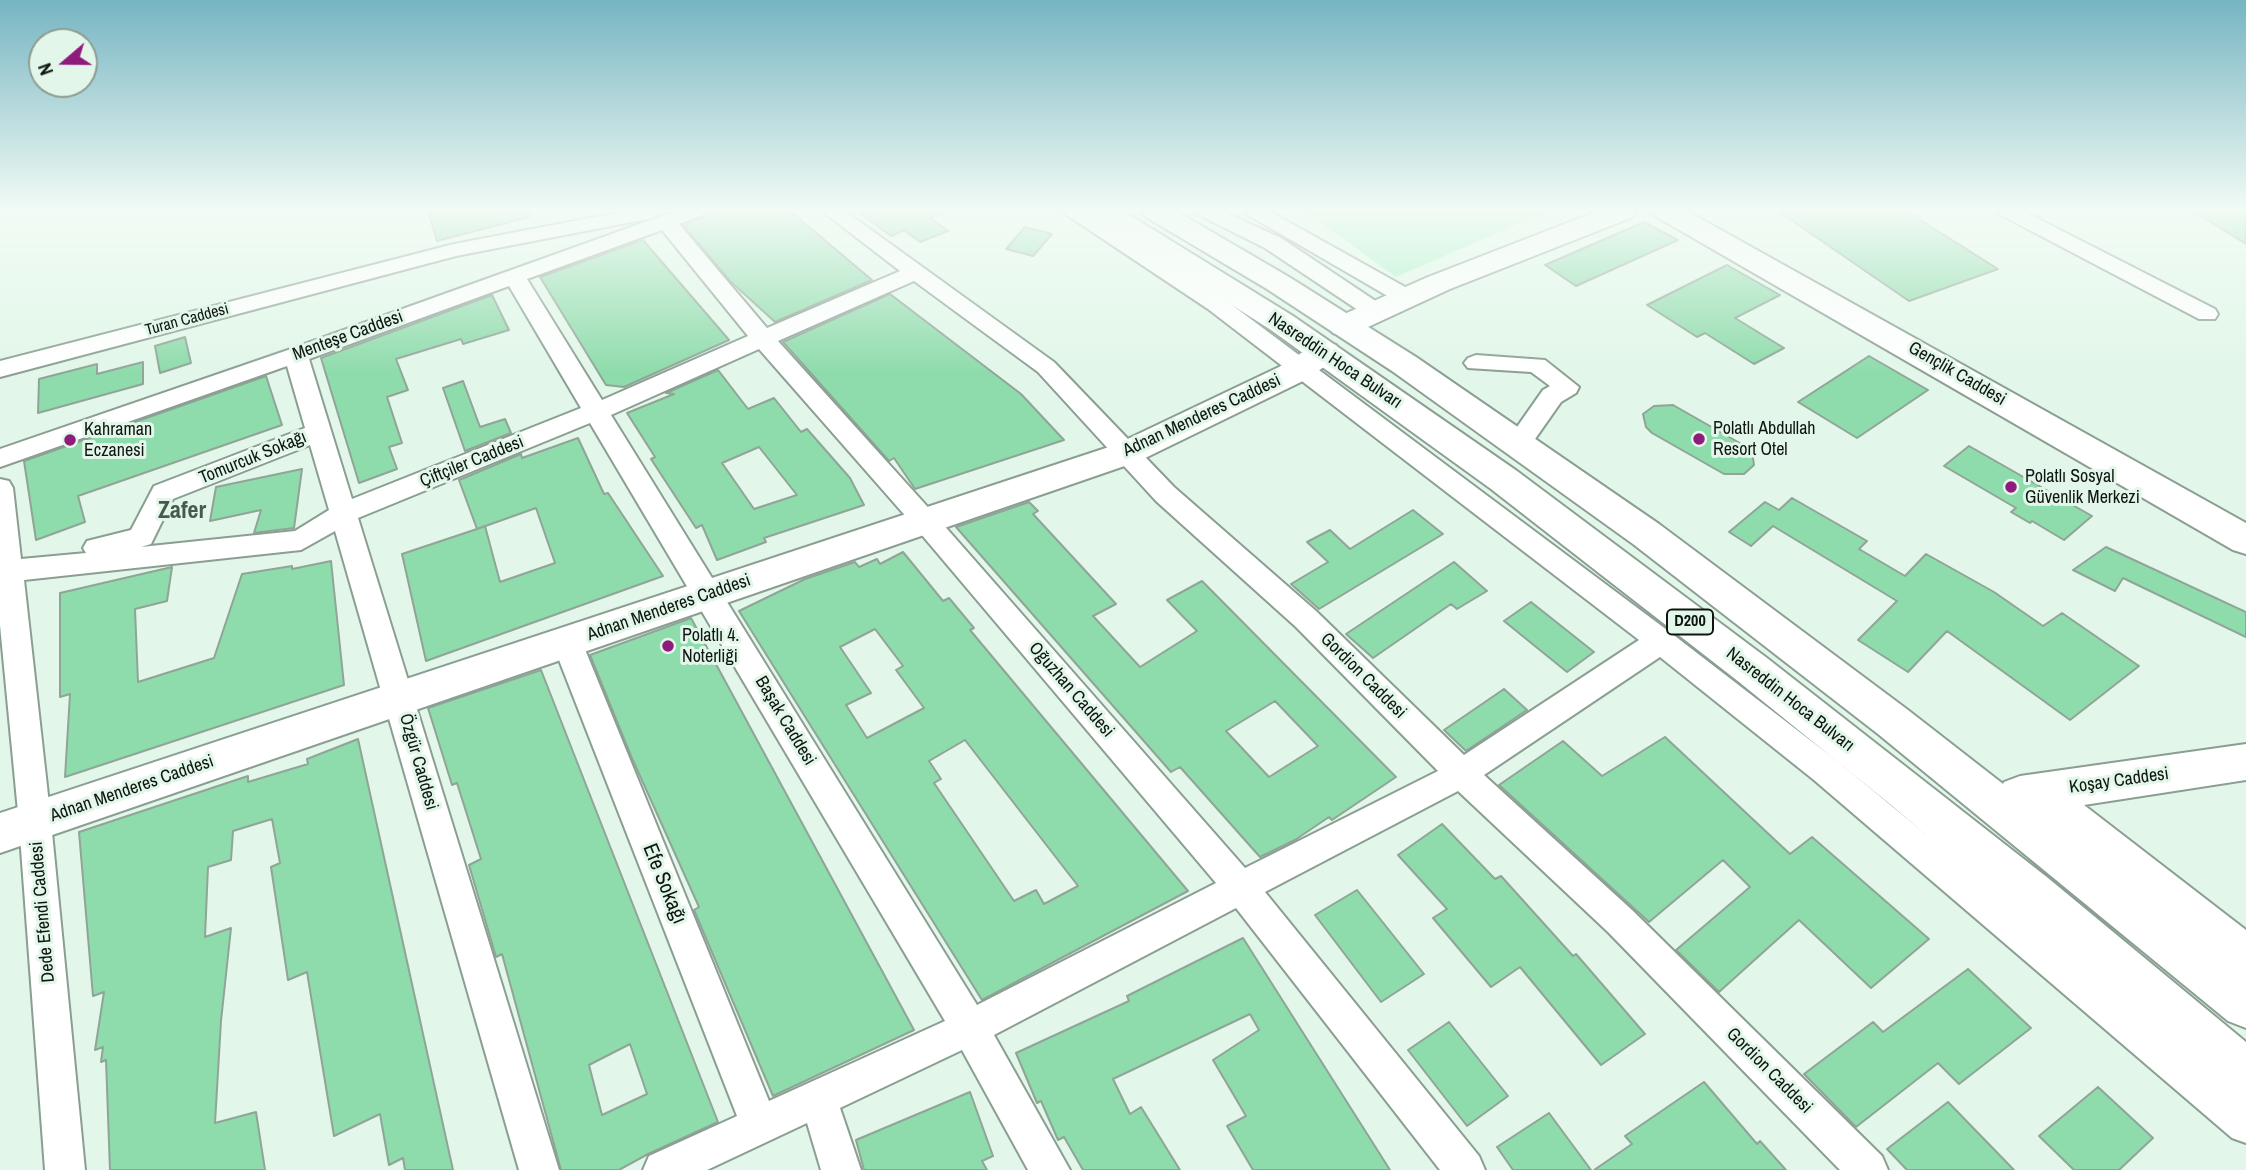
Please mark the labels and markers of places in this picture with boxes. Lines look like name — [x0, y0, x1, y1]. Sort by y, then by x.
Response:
place label: Polatlı Abdullah Resort Otel — [1713, 418, 1816, 460]
place label: Kahraman Eczanesi — [84, 419, 152, 462]
marker: Polatlı Abdullah Resort Otel — [1691, 431, 1707, 447]
marker: Kahraman Eczanesi — [62, 432, 78, 448]
place label: Polatlı Sosyal Güvenlik Merkezi — [2025, 466, 2140, 508]
marker: Polatlı Sosyal Güvenlik Merkezi — [2003, 479, 2019, 495]
place label: Polatlı 4. Noterliği — [682, 625, 739, 668]
marker: Polatlı 4. Noterliği — [660, 638, 676, 654]

